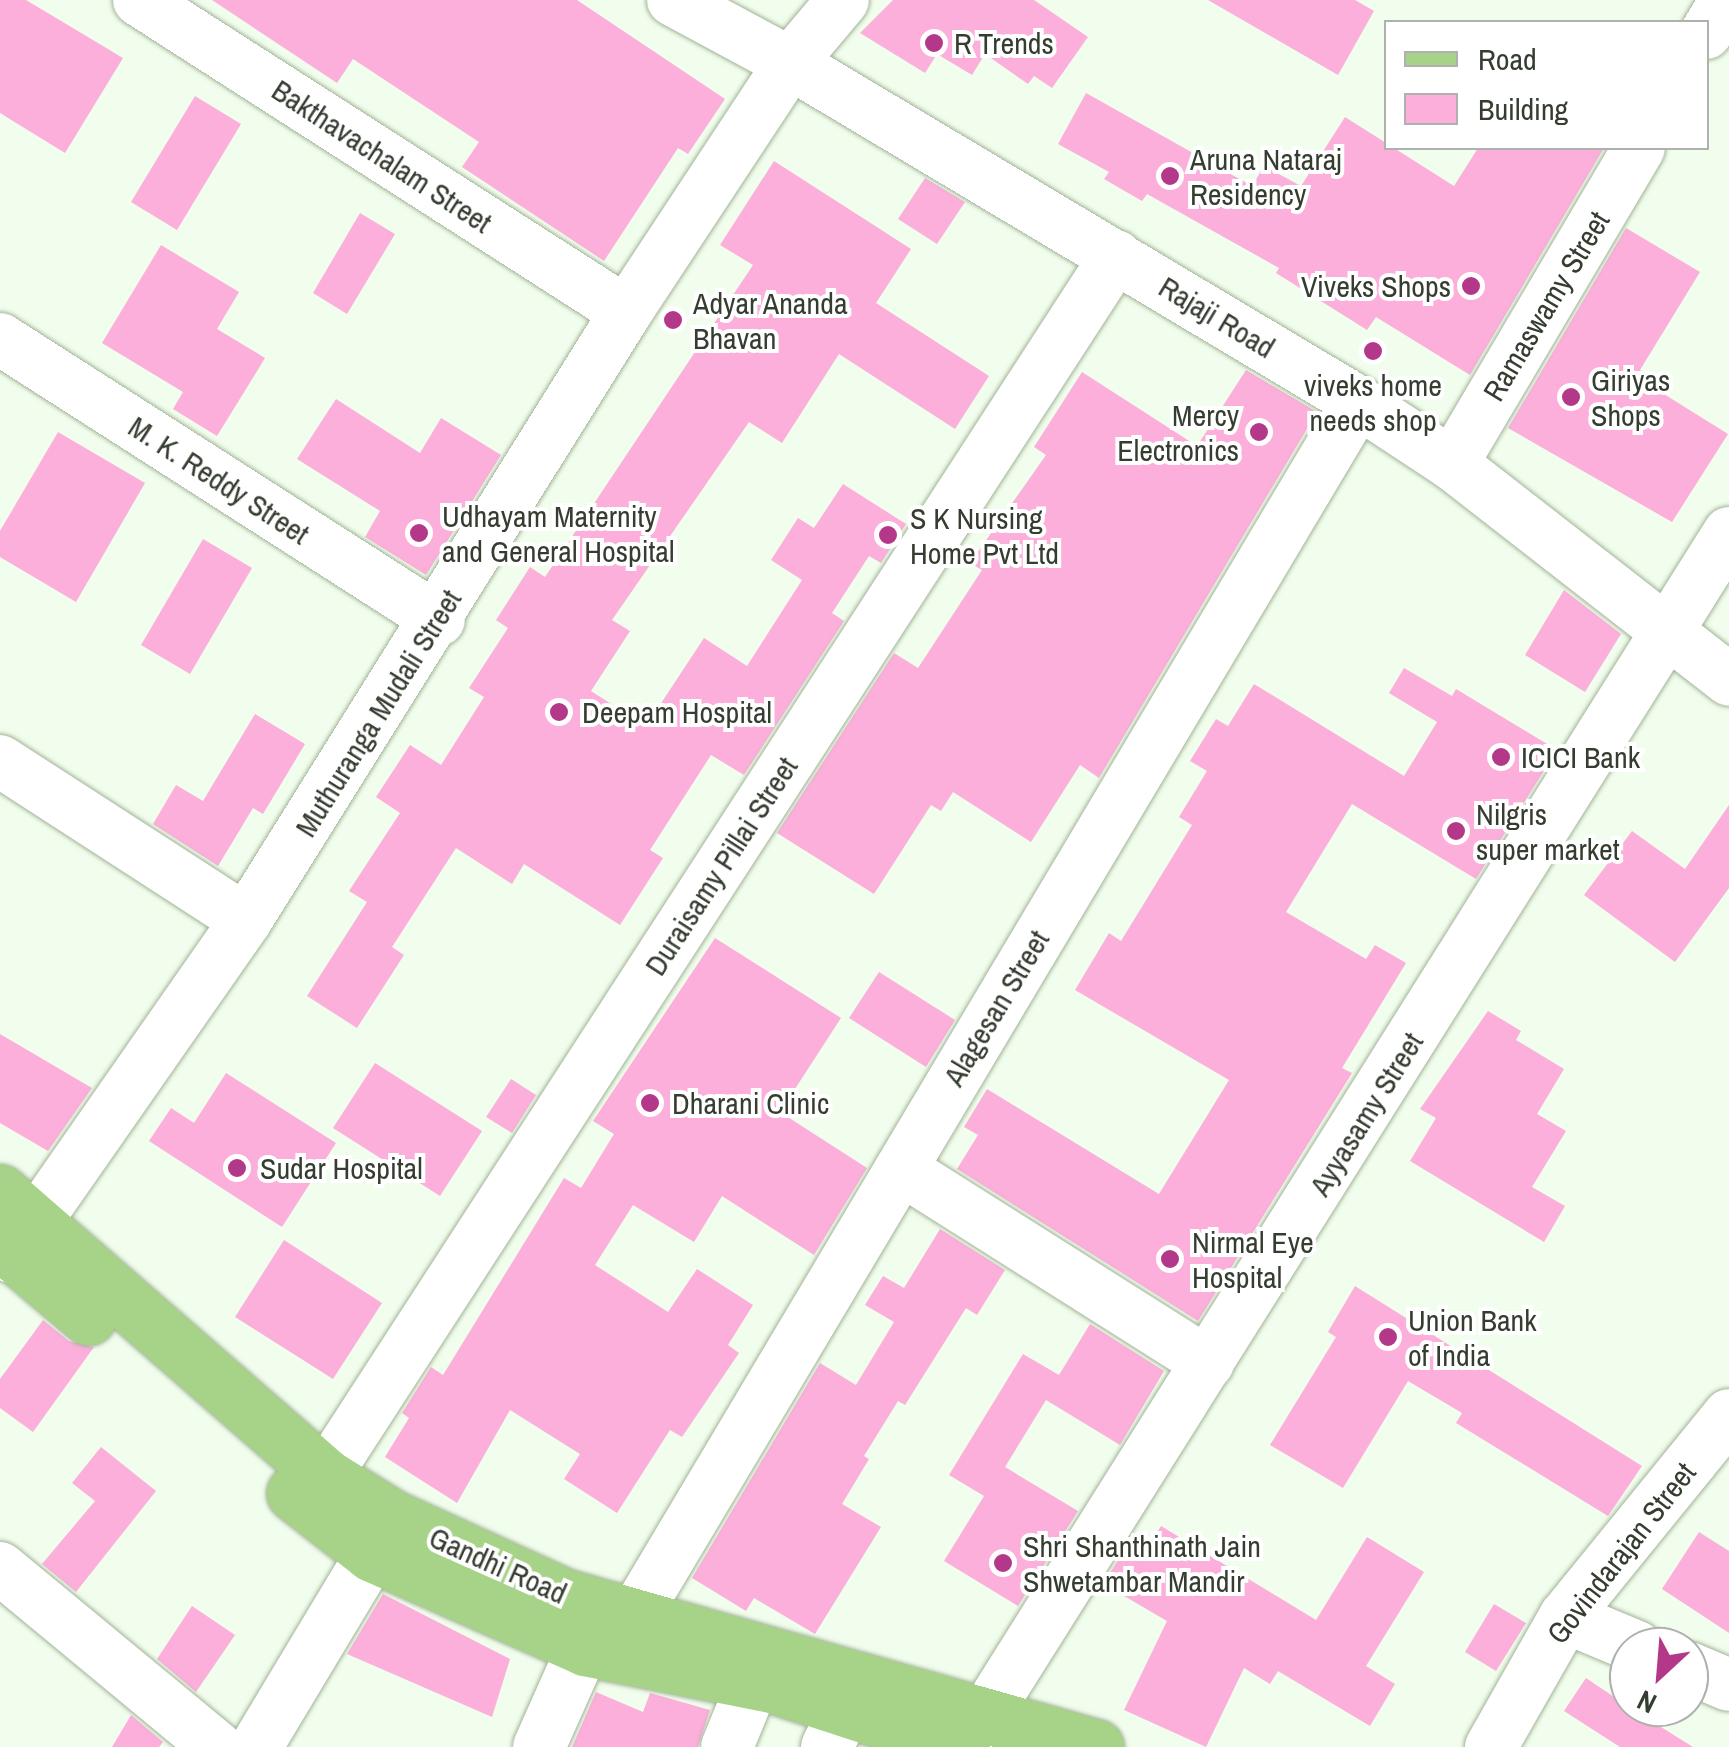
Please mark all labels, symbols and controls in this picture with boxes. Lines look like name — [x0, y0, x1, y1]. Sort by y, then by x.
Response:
legend — [1384, 20, 1709, 150]
place label: R Trends — [954, 25, 1054, 61]
marker: R Trends — [923, 32, 945, 54]
text: Road — [1478, 39, 1537, 79]
street label: Bakthavachalam Street — [266, 72, 498, 240]
text: Building — [1478, 89, 1568, 129]
place label: Aruna Nataraj Residency — [1190, 141, 1342, 212]
marker: Aruna Nataraj Residency — [1159, 165, 1181, 187]
street label: Ramaswamy Street — [1475, 205, 1617, 407]
street label: Rajaji Road — [1153, 268, 1281, 366]
place label: Viveks Shops — [1301, 268, 1451, 304]
marker: Viveks Shops — [1460, 275, 1482, 297]
place label: Adyar Ananda Bhavan — [693, 285, 849, 356]
marker: Adyar Ananda Bhavan — [662, 309, 684, 331]
marker: viveks home needs shop — [1362, 340, 1384, 362]
place label: Giriyas Shops — [1591, 362, 1670, 432]
place label: viveks home needs shop — [1304, 367, 1442, 438]
marker: Giriyas Shops — [1560, 386, 1582, 408]
place label: Mercy Electronics — [1117, 397, 1239, 468]
street label: M. K. Reddy Street — [122, 408, 316, 552]
marker: Mercy Electronics — [1248, 421, 1270, 443]
place label: Udhayam Maternity and General Hospital — [442, 498, 674, 568]
place label: S K Nursing Home Pvt Ltd — [910, 500, 1059, 570]
marker: Udhayam Maternity and General Hospital — [406, 520, 432, 546]
marker: S K Nursing Home Pvt Ltd — [875, 522, 901, 548]
street label: Muthuranga Mudali Street — [287, 583, 469, 843]
place label: Deepam Hospital — [582, 694, 772, 730]
marker: Deepam Hospital — [546, 699, 572, 725]
place label: ICICI Bank — [1521, 739, 1640, 775]
marker: ICICI Bank — [1490, 746, 1512, 768]
street label: Duraisamy Pillai Street — [637, 750, 805, 982]
place label: Nilgris super market — [1476, 796, 1620, 866]
marker: Nilgris super market — [1445, 820, 1467, 842]
street label: Alagesan Street — [935, 924, 1057, 1092]
street label: Ayyasamy Street — [1302, 1026, 1430, 1202]
place label: Dharani Clinic — [672, 1085, 829, 1121]
marker: Dharani Clinic — [637, 1090, 663, 1116]
place label: Sudar Hospital — [260, 1150, 423, 1186]
marker: Sudar Hospital — [224, 1155, 250, 1181]
place label: Nirmal Eye Hospital — [1192, 1224, 1314, 1294]
marker: Nirmal Eye Hospital — [1157, 1246, 1183, 1272]
place label: Union Bank of India — [1408, 1302, 1537, 1372]
marker: Union Bank of India — [1377, 1326, 1399, 1348]
street label: Govindarajan Street — [1539, 1455, 1703, 1651]
street label: Gandhi Road — [424, 1519, 572, 1611]
place label: Shri Shanthinath Jain Shwetambar Mandir — [1023, 1528, 1261, 1598]
marker: Shri Shanthinath Jain Shwetambar Mandir — [992, 1552, 1014, 1574]
north arrow — [1609, 1627, 1709, 1727]
text: N — [1631, 1681, 1663, 1723]

